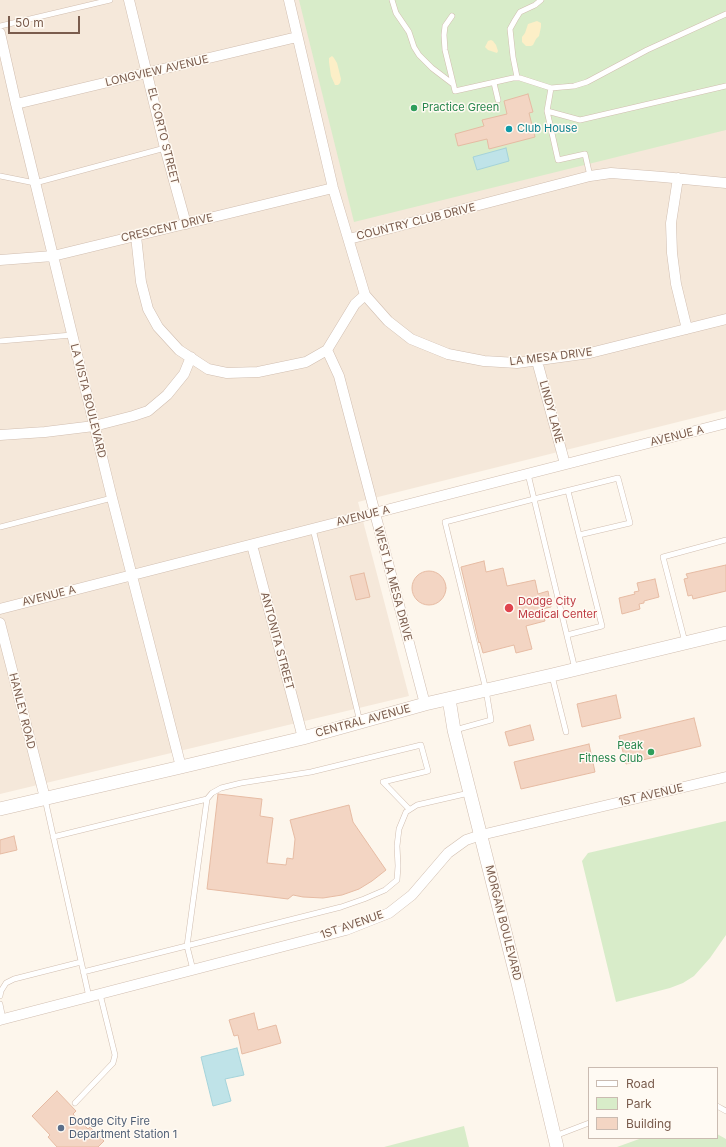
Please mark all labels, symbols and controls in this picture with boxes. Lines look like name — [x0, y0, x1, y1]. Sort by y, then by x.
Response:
scale bar — [10, 8, 82, 34]
text: 50 m — [15, 15, 44, 30]
street label: LONGVIEW AVENUE — [104, 53, 210, 89]
street label: EL CORTO STREET — [145, 86, 181, 186]
place label: Practice Green — [422, 101, 499, 115]
marker: Practice Green — [409, 103, 419, 113]
place label: Club House — [517, 122, 578, 136]
marker: Club House — [504, 124, 514, 134]
street label: COUNTRY CLUB DRIVE — [355, 201, 477, 243]
street label: CRESCENT DRIVE — [120, 211, 214, 245]
street label: LA VISTA BOULEVARD — [67, 342, 109, 460]
street label: LA MESA DRIVE — [509, 345, 593, 369]
street label: LINDY LANE — [536, 379, 566, 445]
street label: AVENUE A — [649, 423, 705, 449]
street label: AVENUE A — [335, 503, 391, 529]
street label: WEST LA MESA DRIVE — [371, 525, 415, 643]
street label: AVENUE A — [21, 583, 77, 609]
street label: ANTONITA STREET — [258, 591, 296, 691]
place label: Dodge City Medical Center — [518, 595, 597, 621]
marker: Dodge City Medical Center — [503, 602, 515, 614]
street label: HANLEY ROAD — [6, 672, 38, 750]
street label: CENTRAL AVENUE — [314, 702, 412, 740]
place label: Peak Fitness Club — [579, 739, 643, 765]
marker: Peak Fitness Club — [646, 747, 656, 757]
street label: 1ST AVENUE — [617, 781, 685, 809]
street label: MORGAN BOULEVARD — [482, 864, 524, 982]
street label: 1ST AVENUE — [319, 908, 385, 942]
legend — [588, 1067, 718, 1139]
text: Road — [626, 1076, 655, 1091]
text: Park — [626, 1096, 652, 1111]
place label: Dodge City Fire Department Station 1 — [69, 1115, 177, 1141]
text: Building — [626, 1116, 671, 1131]
marker: Dodge City Fire Department Station 1 — [56, 1123, 66, 1133]

